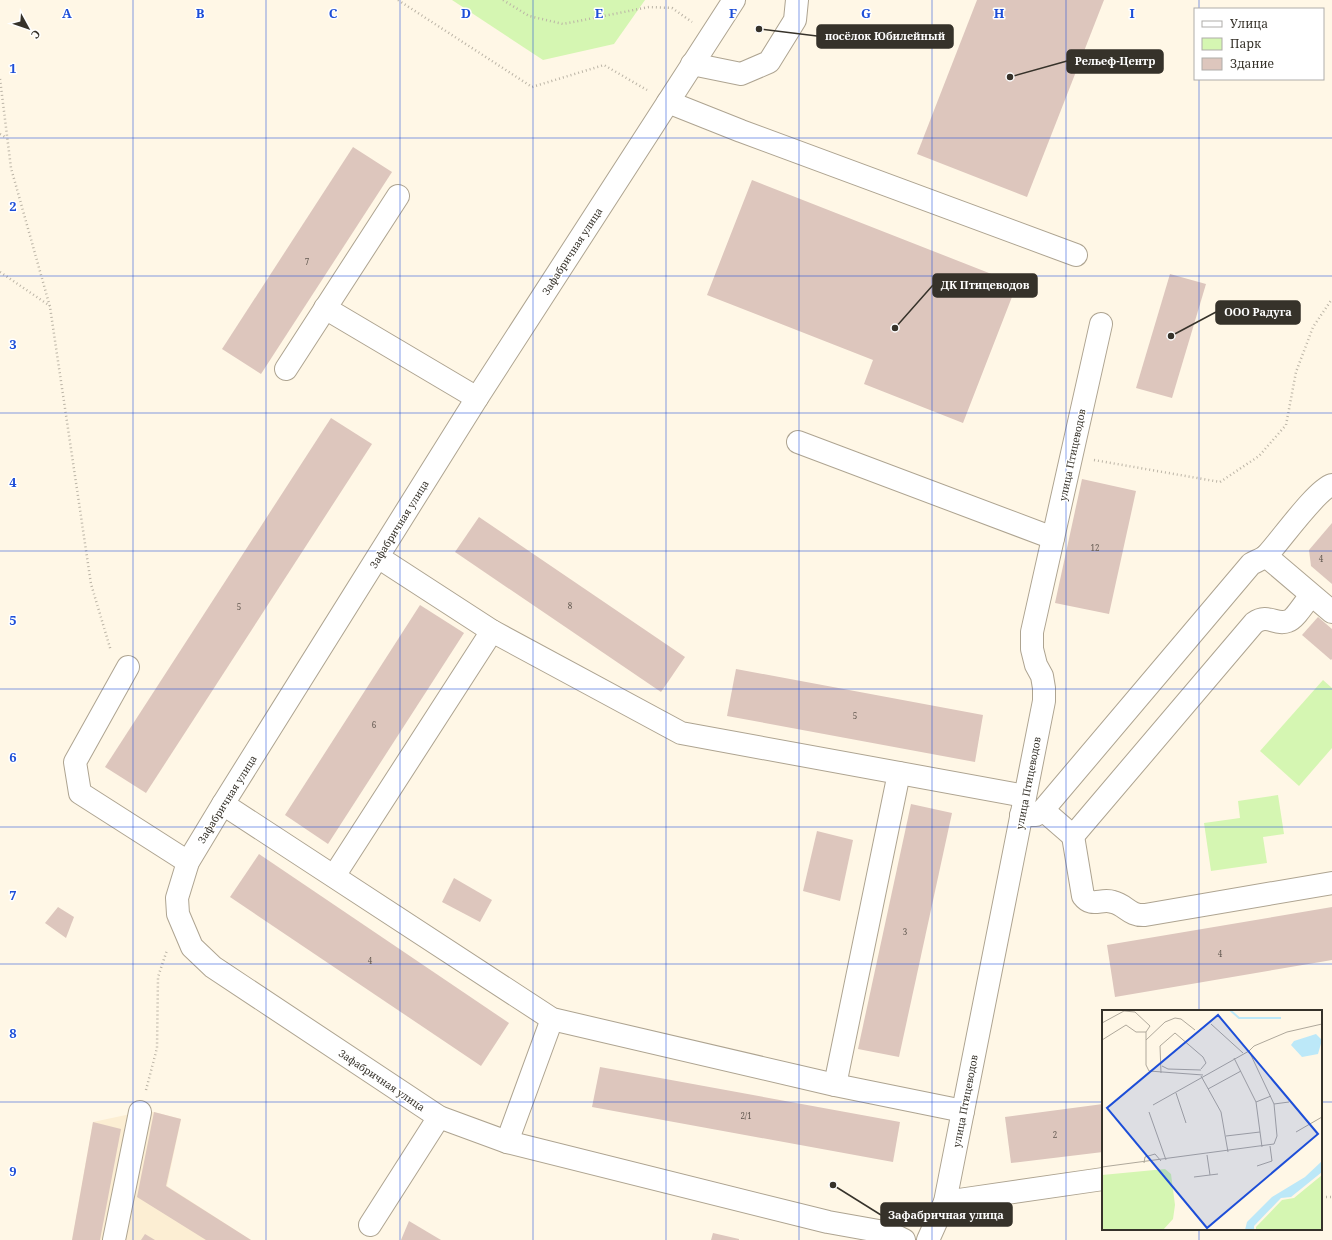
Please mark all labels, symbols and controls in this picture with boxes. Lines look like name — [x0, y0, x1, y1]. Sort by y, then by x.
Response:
text: A — [62, 4, 72, 22]
text: B — [196, 4, 205, 22]
text: C — [329, 4, 338, 22]
text: D — [461, 4, 471, 22]
text: E — [595, 4, 604, 22]
text: F — [729, 4, 737, 22]
text: G — [861, 4, 871, 22]
text: H — [994, 4, 1005, 22]
text: I — [1129, 4, 1135, 22]
north arrow — [8, 8, 48, 48]
legend — [1194, 8, 1324, 80]
text: Улица — [1230, 15, 1268, 32]
callout: посёлок Юбилейный — [817, 25, 953, 48]
text: С — [28, 27, 44, 42]
text: посёлок Юбилейный — [825, 28, 946, 43]
text: Парк — [1230, 35, 1262, 52]
callout: Рельеф-Центр — [1067, 50, 1163, 73]
text: Рельеф-Центр — [1075, 53, 1155, 68]
text: Здание — [1230, 55, 1274, 72]
text: 1 — [9, 59, 17, 77]
text: 2 — [9, 197, 17, 215]
street label: Зафабричная улица — [539, 204, 606, 297]
house number: 7 — [305, 256, 310, 267]
callout: ДК Птицеводов — [933, 274, 1037, 297]
text: ДК Птицеводов — [941, 277, 1030, 292]
callout: ООО Радуга — [1216, 301, 1300, 324]
text: ООО Радуга — [1224, 304, 1292, 319]
text: 3 — [9, 335, 17, 353]
street label: улица Птицеводов — [1055, 407, 1089, 502]
text: 4 — [9, 473, 17, 491]
street label: Зафабричная улица — [366, 477, 432, 571]
house number: 12 — [1091, 542, 1099, 553]
house number: 4 — [1319, 553, 1324, 564]
house number: 8 — [568, 600, 573, 611]
house number: 5 — [237, 601, 241, 612]
text: 5 — [9, 611, 17, 629]
house number: 5 — [853, 710, 857, 721]
house number: 6 — [372, 719, 377, 730]
street label: улица Птицеводов — [1012, 735, 1044, 831]
text: 6 — [9, 748, 17, 766]
street label: Зафабричная улица — [194, 752, 260, 846]
text: 7 — [9, 886, 17, 904]
house number: 3 — [903, 926, 908, 937]
house number: 4 — [1218, 948, 1223, 959]
house number: 4 — [368, 955, 373, 966]
inset map — [1102, 1010, 1322, 1230]
text: 8 — [9, 1024, 17, 1042]
street label: Зафабричная улица — [336, 1046, 428, 1114]
street label: улица Птицеводов — [949, 1053, 981, 1149]
house number: 2/1 — [740, 1110, 752, 1121]
house number: 2 — [1053, 1129, 1057, 1140]
text: 9 — [9, 1162, 17, 1180]
callout: Зафабричная улица — [881, 1203, 1012, 1226]
text: Зафабричная улица — [888, 1207, 1004, 1222]

